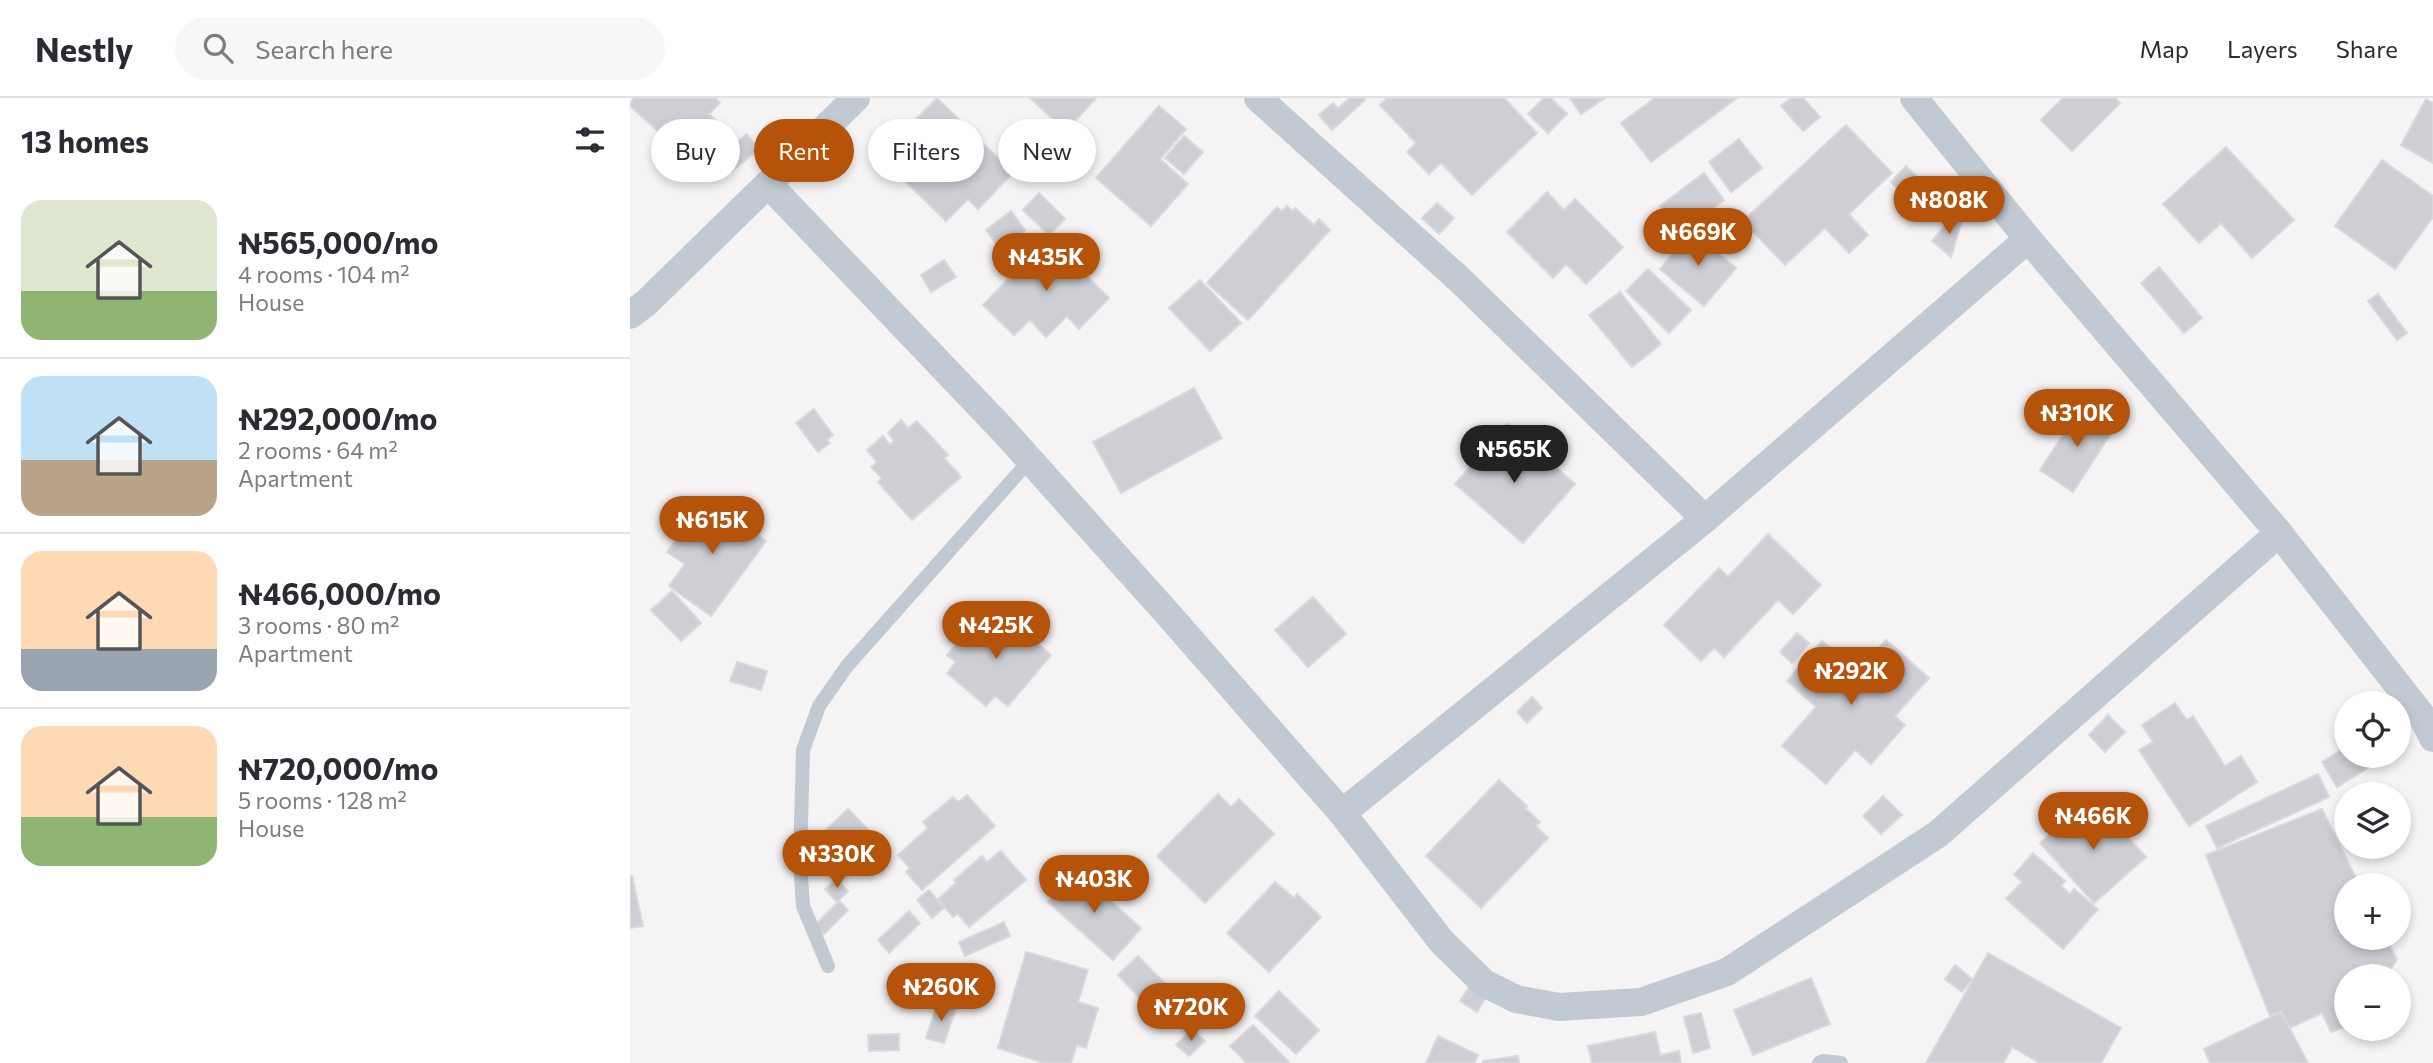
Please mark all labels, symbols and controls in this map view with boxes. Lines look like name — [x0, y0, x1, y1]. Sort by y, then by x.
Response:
search box — [175, 17, 665, 80]
text: Nestly — [35, 28, 133, 69]
icon: search — [199, 29, 237, 67]
text: Search here — [255, 33, 393, 64]
text: Map — [2140, 34, 2189, 63]
text: Layers — [2227, 34, 2298, 63]
text: Share — [2336, 34, 2398, 63]
chip: Buy — [651, 119, 740, 182]
chip: Rent — [754, 119, 854, 182]
chip: Filters — [868, 119, 984, 182]
chip: New — [998, 119, 1096, 182]
icon: filters — [571, 121, 609, 159]
text: 13 homes — [21, 122, 149, 159]
pin: ₦808K — [1900, 176, 1998, 236]
text: ₦808K — [1910, 185, 1988, 213]
pin: ₦669K — [1649, 208, 1747, 268]
text: ₦669K — [1659, 217, 1737, 245]
text: ₦565,000/mo — [238, 223, 438, 260]
icon: home — [77, 228, 161, 312]
pin: ₦435K — [997, 234, 1095, 293]
text: ₦435K — [1008, 242, 1084, 270]
text: 4 rooms · 104 m² — [238, 260, 410, 288]
text: House — [238, 288, 304, 316]
pin: ₦310K — [2028, 390, 2126, 449]
text: ₦310K — [2040, 398, 2114, 426]
text: ₦292,000/mo — [238, 399, 437, 436]
icon: home — [77, 404, 161, 488]
pin: ₦565K — [1465, 426, 1563, 485]
text: ₦565K — [1476, 434, 1552, 462]
text: 2 rooms · 64 m² — [238, 436, 398, 464]
text: Apartment — [238, 464, 353, 492]
pin: ₦615K — [663, 496, 761, 556]
text: ₦615K — [675, 505, 749, 533]
text: ₦466,000/mo — [238, 574, 441, 611]
icon: home — [77, 579, 161, 663]
pin: ₦425K — [947, 602, 1045, 661]
text: ₦425K — [958, 610, 1034, 638]
text: 3 rooms · 80 m² — [238, 611, 399, 639]
text: Apartment — [238, 639, 353, 667]
pin: ₦292K — [1802, 648, 1900, 707]
text: ₦292K — [1814, 656, 1888, 684]
map controls — [2334, 691, 2411, 1041]
button: locate — [2334, 691, 2411, 768]
text: ₦720,000/mo — [238, 749, 438, 786]
icon: home — [77, 754, 161, 838]
button: layers — [2334, 782, 2411, 859]
text: 5 rooms · 128 m² — [238, 786, 407, 814]
pin: ₦466K — [2044, 792, 2142, 852]
text: ₦466K — [2054, 801, 2132, 829]
text: House — [238, 814, 304, 842]
pin: ₦330K — [788, 830, 886, 890]
text: ₦330K — [798, 839, 876, 867]
pin: ₦403K — [1045, 856, 1143, 915]
text: ₦403K — [1055, 864, 1133, 892]
button: + — [2334, 873, 2411, 950]
pin: ₦260K — [892, 964, 990, 1023]
button: − — [2334, 964, 2411, 1041]
text: ₦260K — [902, 972, 980, 1000]
pin: ₦720K — [1142, 984, 1240, 1043]
text: ₦720K — [1153, 992, 1229, 1020]

